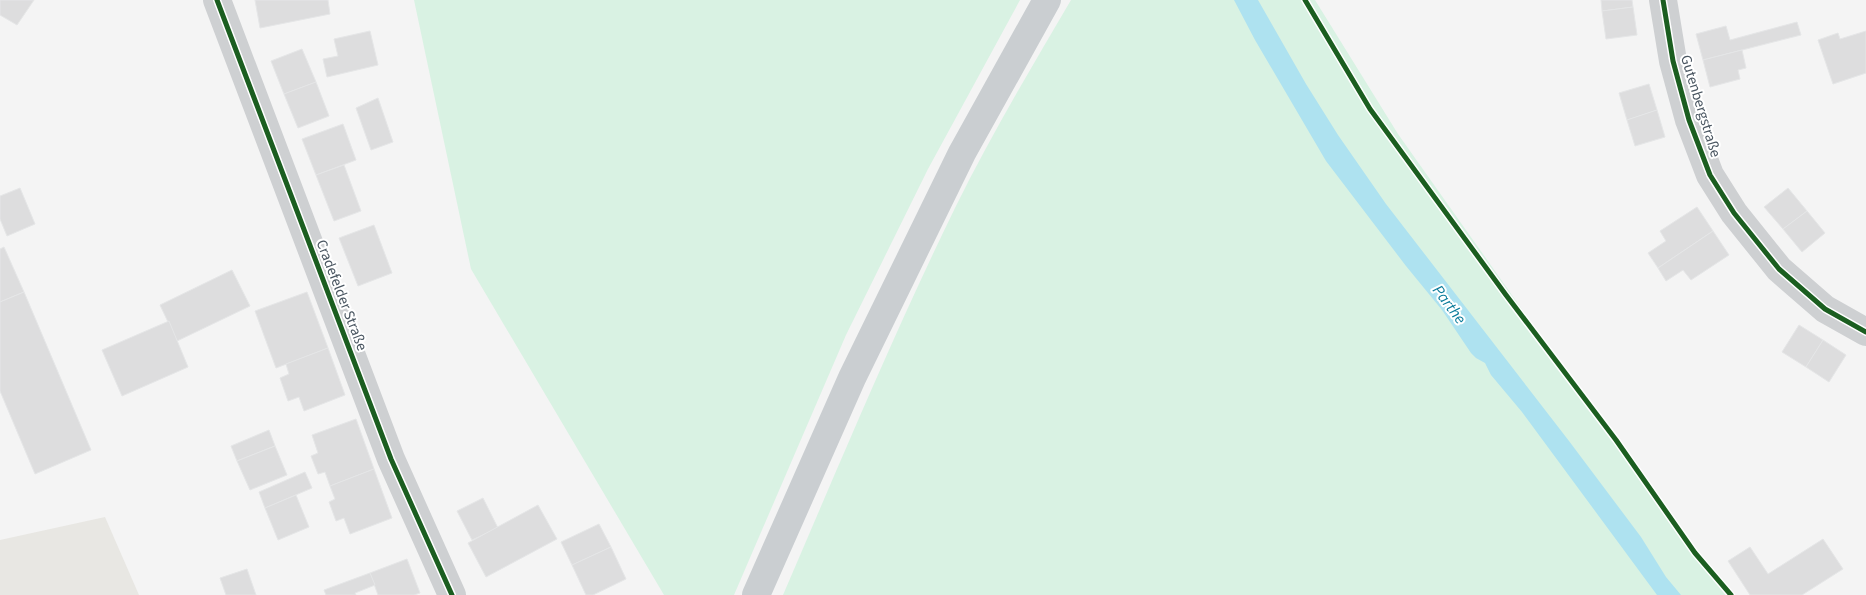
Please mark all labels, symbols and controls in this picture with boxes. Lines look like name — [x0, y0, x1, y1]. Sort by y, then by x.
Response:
street label: Gutenbergstraße — [1675, 52, 1726, 160]
street label: Cradefelder Straße — [311, 237, 372, 354]
water label: Parthe — [1427, 280, 1471, 329]

